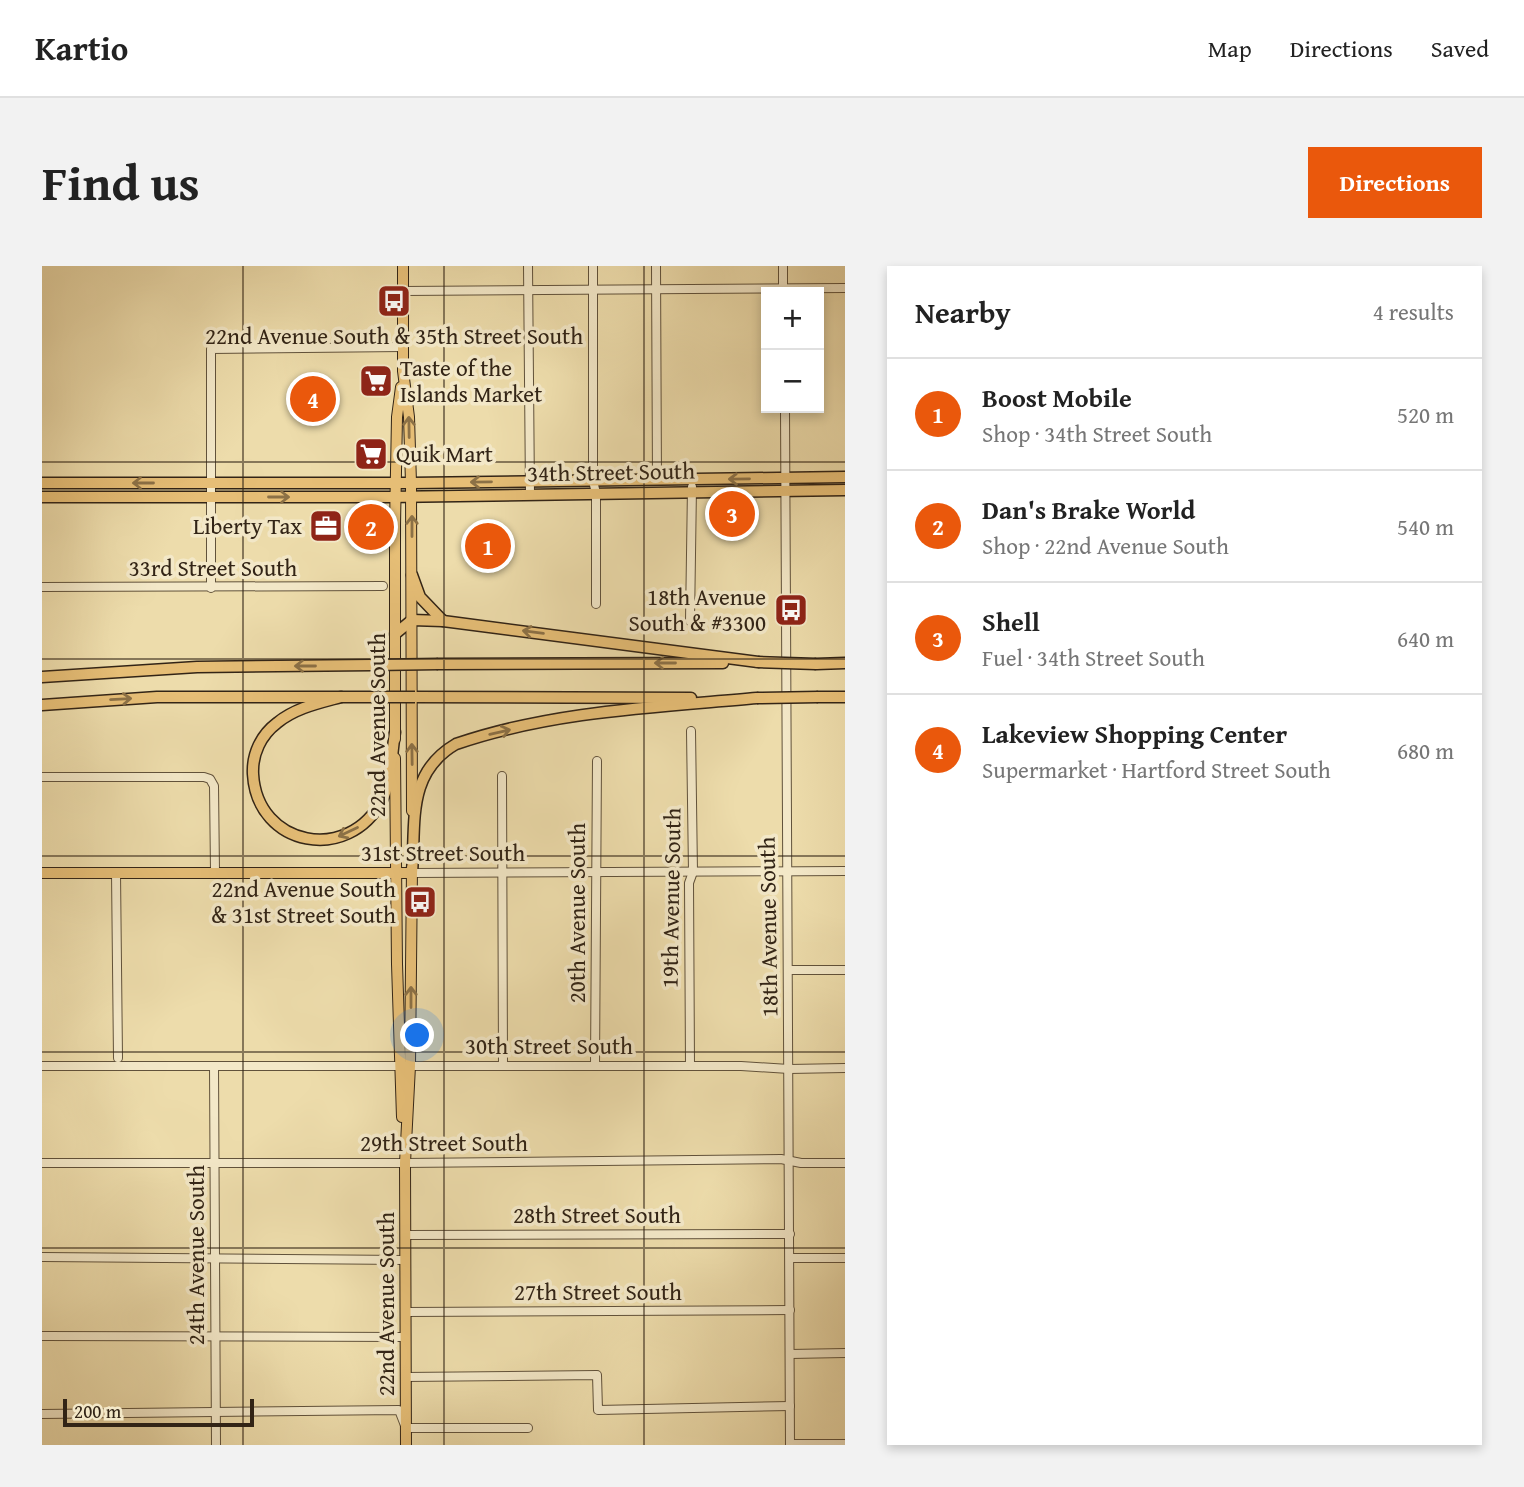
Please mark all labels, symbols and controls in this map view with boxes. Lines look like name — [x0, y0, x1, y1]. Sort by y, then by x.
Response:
text: Kartio — [35, 24, 128, 72]
text: Map — [1208, 31, 1252, 66]
text: Directions — [1290, 31, 1393, 66]
text: Saved — [1431, 31, 1489, 66]
text: Find us — [42, 146, 200, 218]
button: Directions — [1308, 147, 1482, 218]
bus stop icon: 22nd Avenue South & 35th Street South — [375, 282, 413, 320]
map controls — [761, 287, 824, 413]
button: + — [761, 287, 824, 350]
text: Nearby — [915, 290, 1011, 334]
text: 4 results — [1373, 295, 1454, 328]
place label: 22nd Avenue South & 35th Street South — [205, 319, 583, 352]
button: − — [761, 350, 824, 413]
place label: Taste of the Islands Market — [400, 351, 542, 410]
supermarket icon: Taste of the Islands Market — [357, 362, 395, 400]
pin: 4 — [290, 373, 336, 425]
text: Boost Mobile — [982, 378, 1132, 417]
text: 1 — [932, 398, 944, 431]
text: 520 m — [1397, 398, 1454, 431]
one-way arrow — [403, 416, 416, 439]
text: Shop · 34th Street South — [982, 417, 1212, 450]
supermarket icon: Quik Mart — [352, 435, 390, 473]
place label: Quik Mart — [396, 437, 493, 470]
street label: 34th Street South — [527, 454, 695, 489]
one-way arrow — [727, 472, 750, 486]
one-way arrow — [470, 475, 493, 489]
one-way arrow — [132, 476, 155, 490]
pin: 3 — [709, 488, 755, 540]
one-way arrow — [267, 490, 290, 504]
text: Dan's Brake World — [982, 490, 1195, 529]
pin: 2 — [348, 501, 394, 553]
office icon: Liberty Tax — [307, 507, 345, 545]
place label: Liberty Tax — [193, 509, 302, 542]
text: 2 — [932, 510, 944, 543]
text: 540 m — [1397, 510, 1454, 543]
one-way arrow — [405, 515, 419, 538]
pin: 1 — [465, 520, 511, 572]
text: Shop · 22nd Avenue South — [982, 529, 1229, 562]
street label: 33rd Street South — [129, 551, 297, 584]
place label: 18th Avenue South & #3300 — [629, 580, 766, 639]
bus stop icon: 18th Avenue South & #3300 — [772, 591, 810, 629]
text: Shell — [982, 602, 1040, 641]
text: 3 — [932, 622, 944, 655]
text: 640 m — [1397, 622, 1454, 655]
one-way arrow — [522, 626, 545, 639]
street label: 22nd Avenue South — [360, 633, 393, 817]
text: Fuel · 34th Street South — [982, 641, 1205, 674]
one-way arrow — [654, 656, 677, 670]
one-way arrow — [294, 659, 317, 673]
one-way arrow — [110, 692, 133, 705]
text: Lakeview Shopping Center — [982, 714, 1287, 753]
one-way arrow — [488, 725, 511, 739]
text: 4 — [932, 734, 944, 767]
text: 680 m — [1397, 734, 1454, 767]
one-way arrow — [405, 742, 419, 765]
text: Supermarket · Hartford Street South — [982, 753, 1331, 786]
street label: 19th Avenue South — [652, 807, 689, 988]
street label: 20th Avenue South — [560, 823, 593, 1003]
one-way arrow — [338, 826, 359, 839]
street label: 31st Street South — [361, 836, 525, 869]
street label: 18th Avenue South — [749, 836, 786, 1018]
place label: 22nd Avenue South & 31st Street South — [211, 872, 396, 931]
bus stop icon: 22nd Avenue South & 31st Street South — [401, 883, 439, 921]
one-way arrow — [404, 986, 417, 1009]
your location — [400, 1018, 434, 1052]
street label: 30th Street South — [465, 1029, 633, 1062]
street label: 29th Street South — [360, 1126, 528, 1159]
street label: 24th Avenue South — [179, 1165, 212, 1345]
street label: 28th Street South — [513, 1198, 681, 1231]
street label: 22nd Avenue South — [369, 1212, 402, 1396]
street label: 27th Street South — [514, 1275, 682, 1308]
scale bar — [63, 1396, 254, 1428]
text: 200 m — [74, 1397, 121, 1425]

